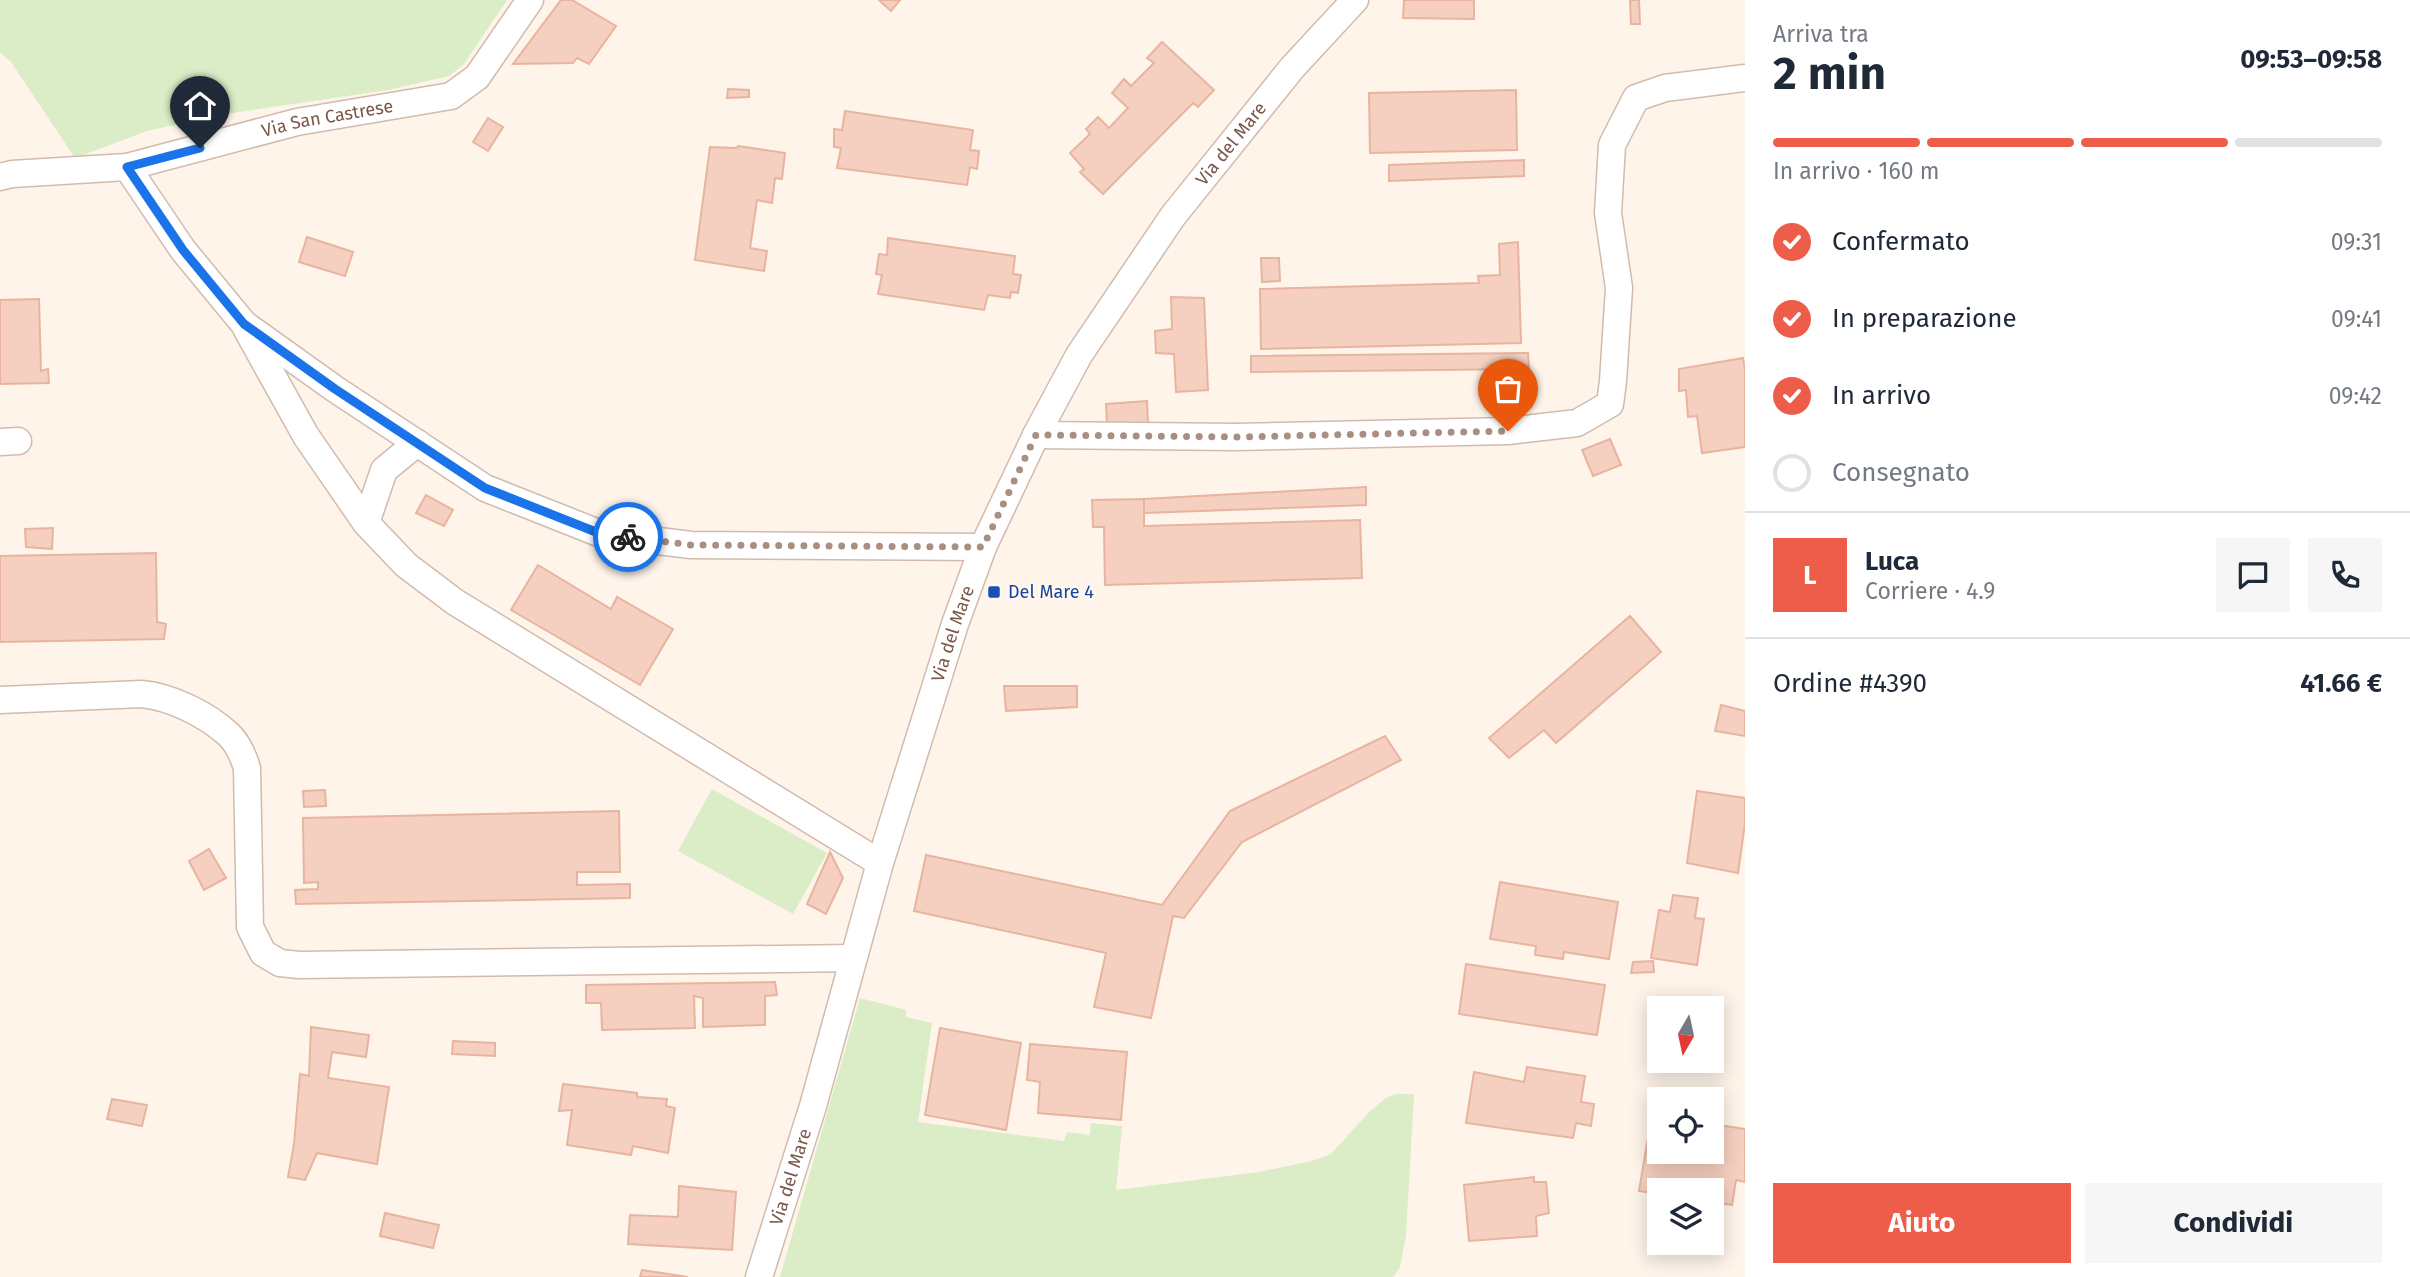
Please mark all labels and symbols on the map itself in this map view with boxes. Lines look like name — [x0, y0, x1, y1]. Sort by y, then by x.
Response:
pin — [170, 76, 230, 148]
street label: Via San Castrese — [259, 95, 395, 142]
street label: Via del Mare — [1191, 98, 1271, 190]
pin — [1478, 359, 1538, 431]
courier — [593, 502, 663, 572]
place label: Del Mare 4 — [1008, 581, 1094, 603]
street label: Via del Mare — [927, 582, 979, 685]
marker: Del Mare 4 — [986, 584, 1002, 600]
north arrow — [1647, 996, 1724, 1073]
street label: Via del Mare — [765, 1126, 816, 1228]

